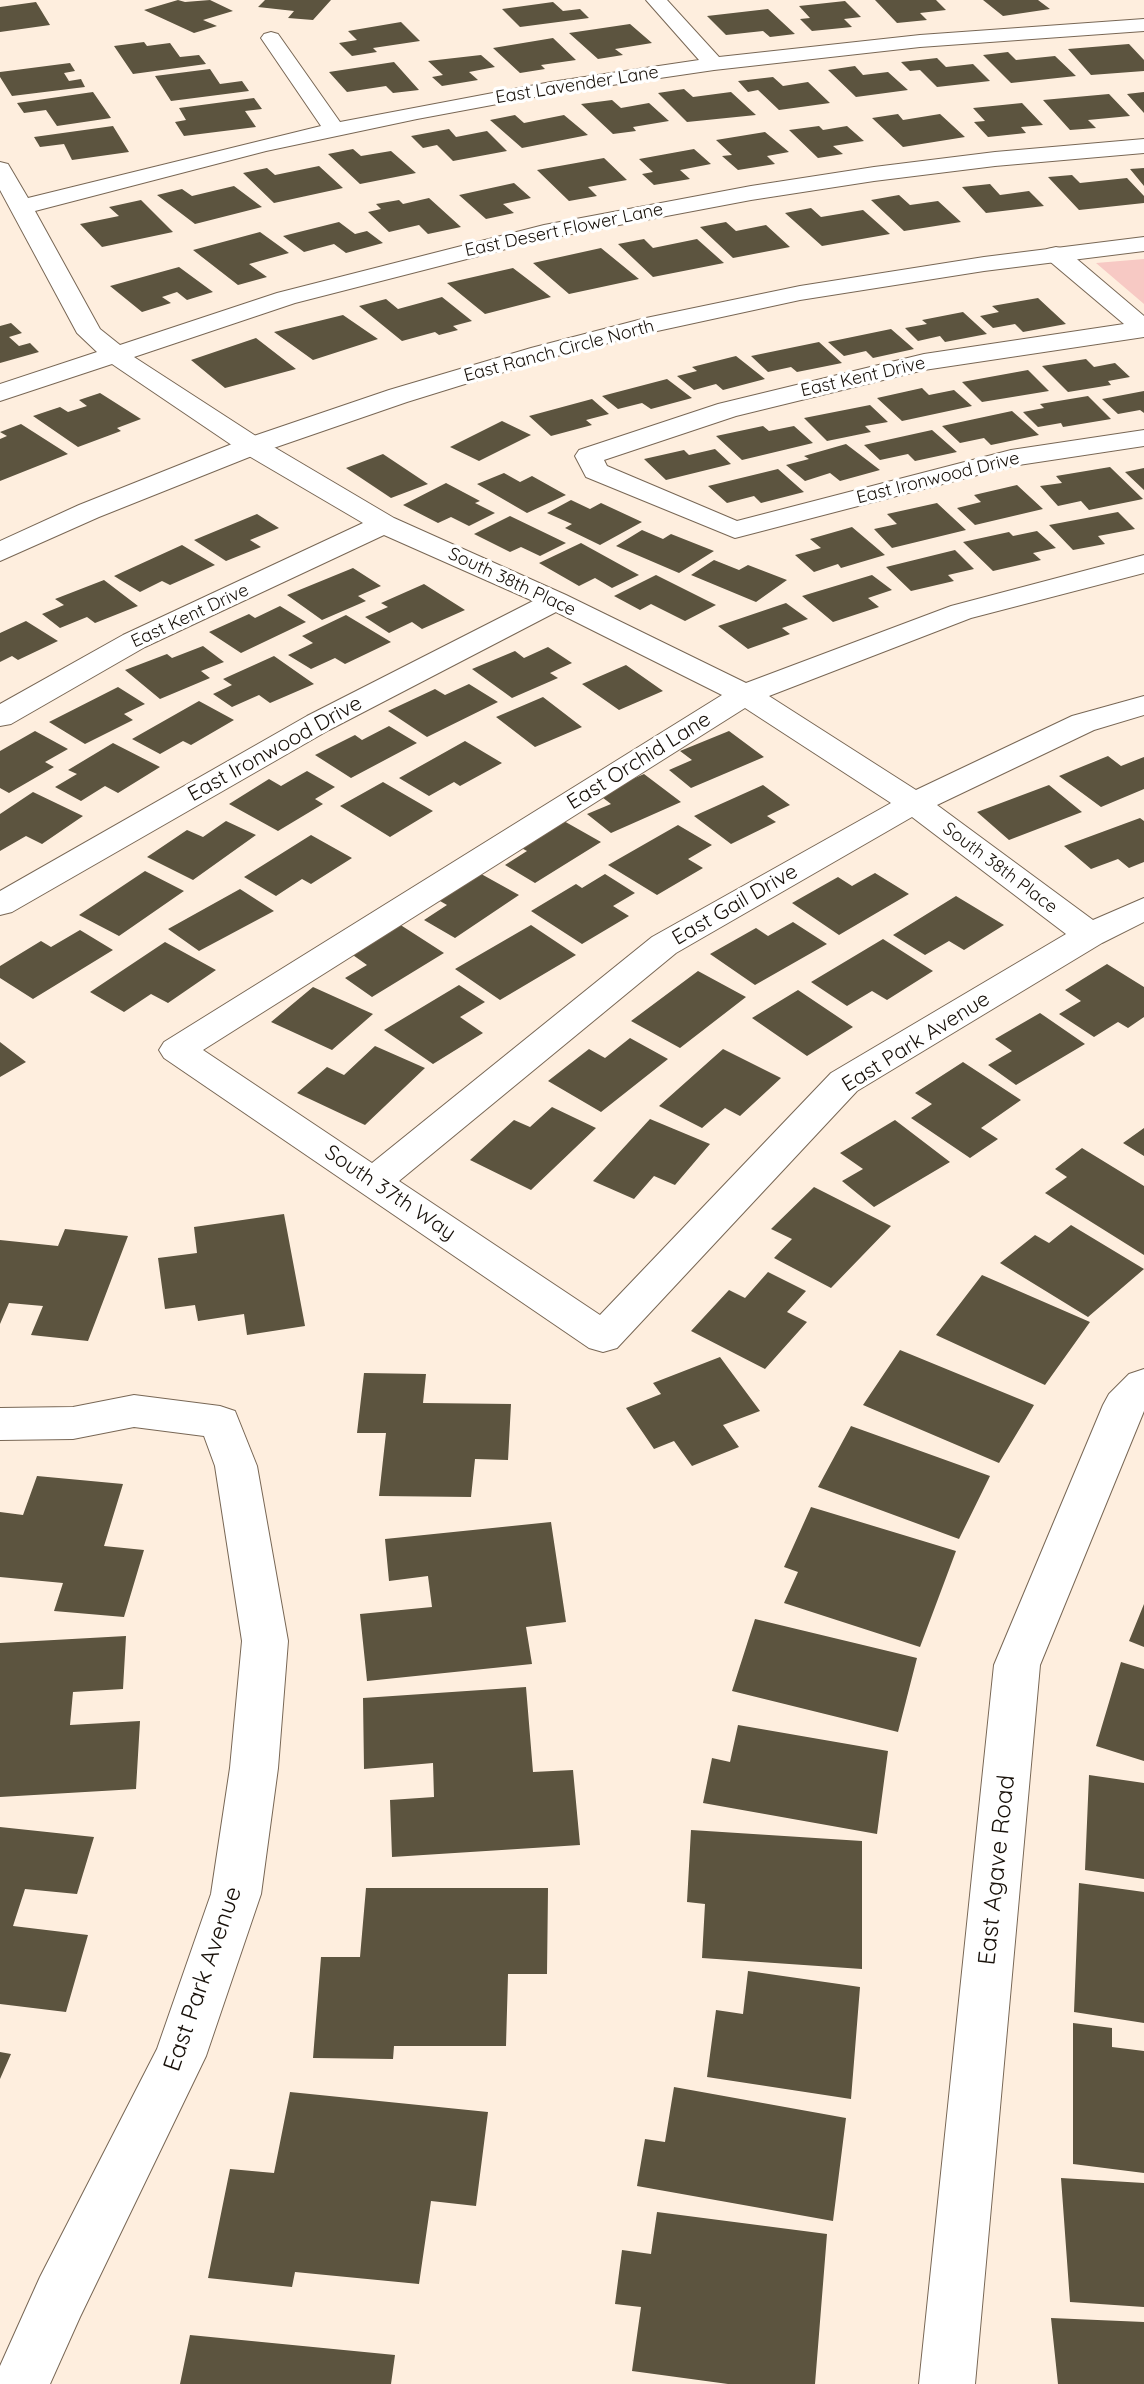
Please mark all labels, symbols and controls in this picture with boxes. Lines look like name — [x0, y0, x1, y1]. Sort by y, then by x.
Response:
street label: East Lavender Lane — [494, 61, 660, 109]
street label: East Desert Flower Lane — [463, 198, 665, 262]
street label: East Ranch Circle North — [461, 315, 657, 387]
street label: East Kent Drive — [799, 352, 927, 402]
street label: East Ironwood Drive — [854, 447, 1022, 509]
street label: South 38th Place — [445, 543, 579, 621]
street label: East Kent Drive — [128, 579, 252, 653]
street label: East Ironwood Drive — [184, 691, 366, 807]
street label: East Orchid Lane — [562, 707, 716, 815]
street label: South 38th Place — [938, 818, 1062, 918]
street label: East Gail Drive — [668, 859, 802, 951]
street label: East Park Avenue — [838, 986, 994, 1098]
street label: South 37th Way — [320, 1140, 460, 1246]
street label: East Agave Road — [973, 1774, 1021, 1966]
street label: East Park Avenue — [158, 1883, 248, 2075]

